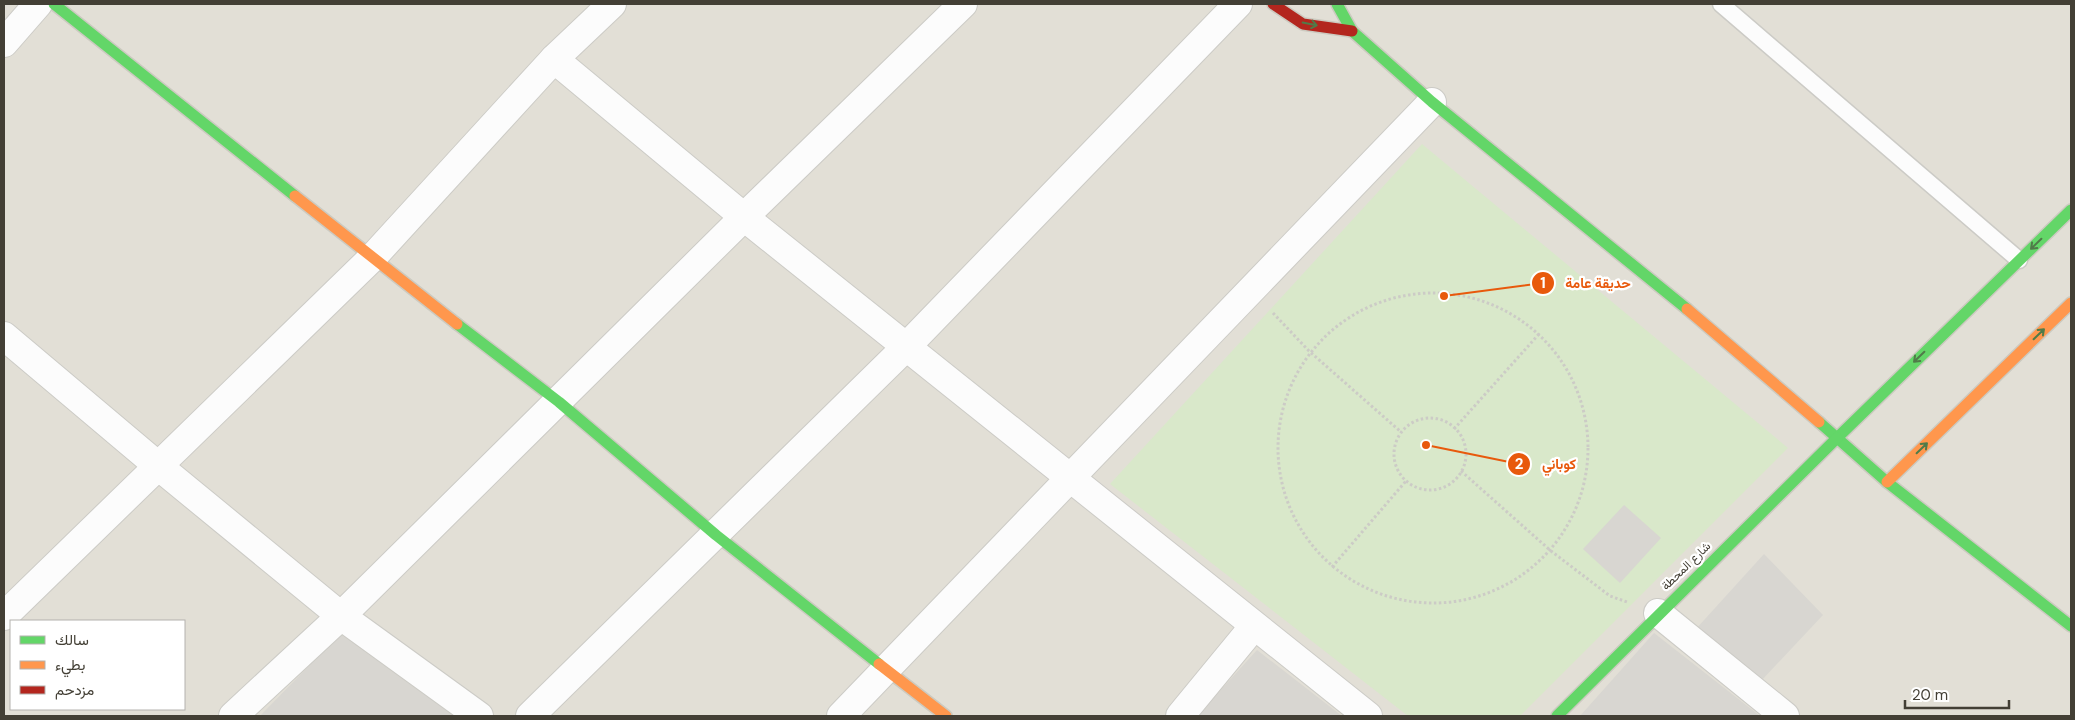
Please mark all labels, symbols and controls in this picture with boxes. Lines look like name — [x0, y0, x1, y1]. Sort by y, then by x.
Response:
one-way arrow — [1301, 20, 1317, 30]
one-way arrow — [2030, 238, 2042, 250]
callout: حديقة عامة — [1531, 268, 1641, 297]
text: 1 — [1540, 273, 1546, 293]
text: حديقة عامة — [1565, 274, 1631, 292]
one-way arrow — [2032, 329, 2044, 341]
one-way arrow — [1913, 351, 1926, 363]
one-way arrow — [1916, 442, 1928, 454]
callout: كوباني — [1507, 449, 1586, 478]
text: 2 — [1515, 454, 1524, 474]
text: كوباني — [1542, 455, 1576, 476]
street label: شارع المحطة — [1658, 538, 1715, 594]
legend — [10, 620, 185, 710]
text: سالك — [55, 630, 89, 650]
text: بطيء — [55, 655, 85, 678]
scale bar — [1905, 678, 2009, 710]
text: مزدحم — [55, 680, 94, 700]
text: 20 m — [1912, 685, 1948, 705]

